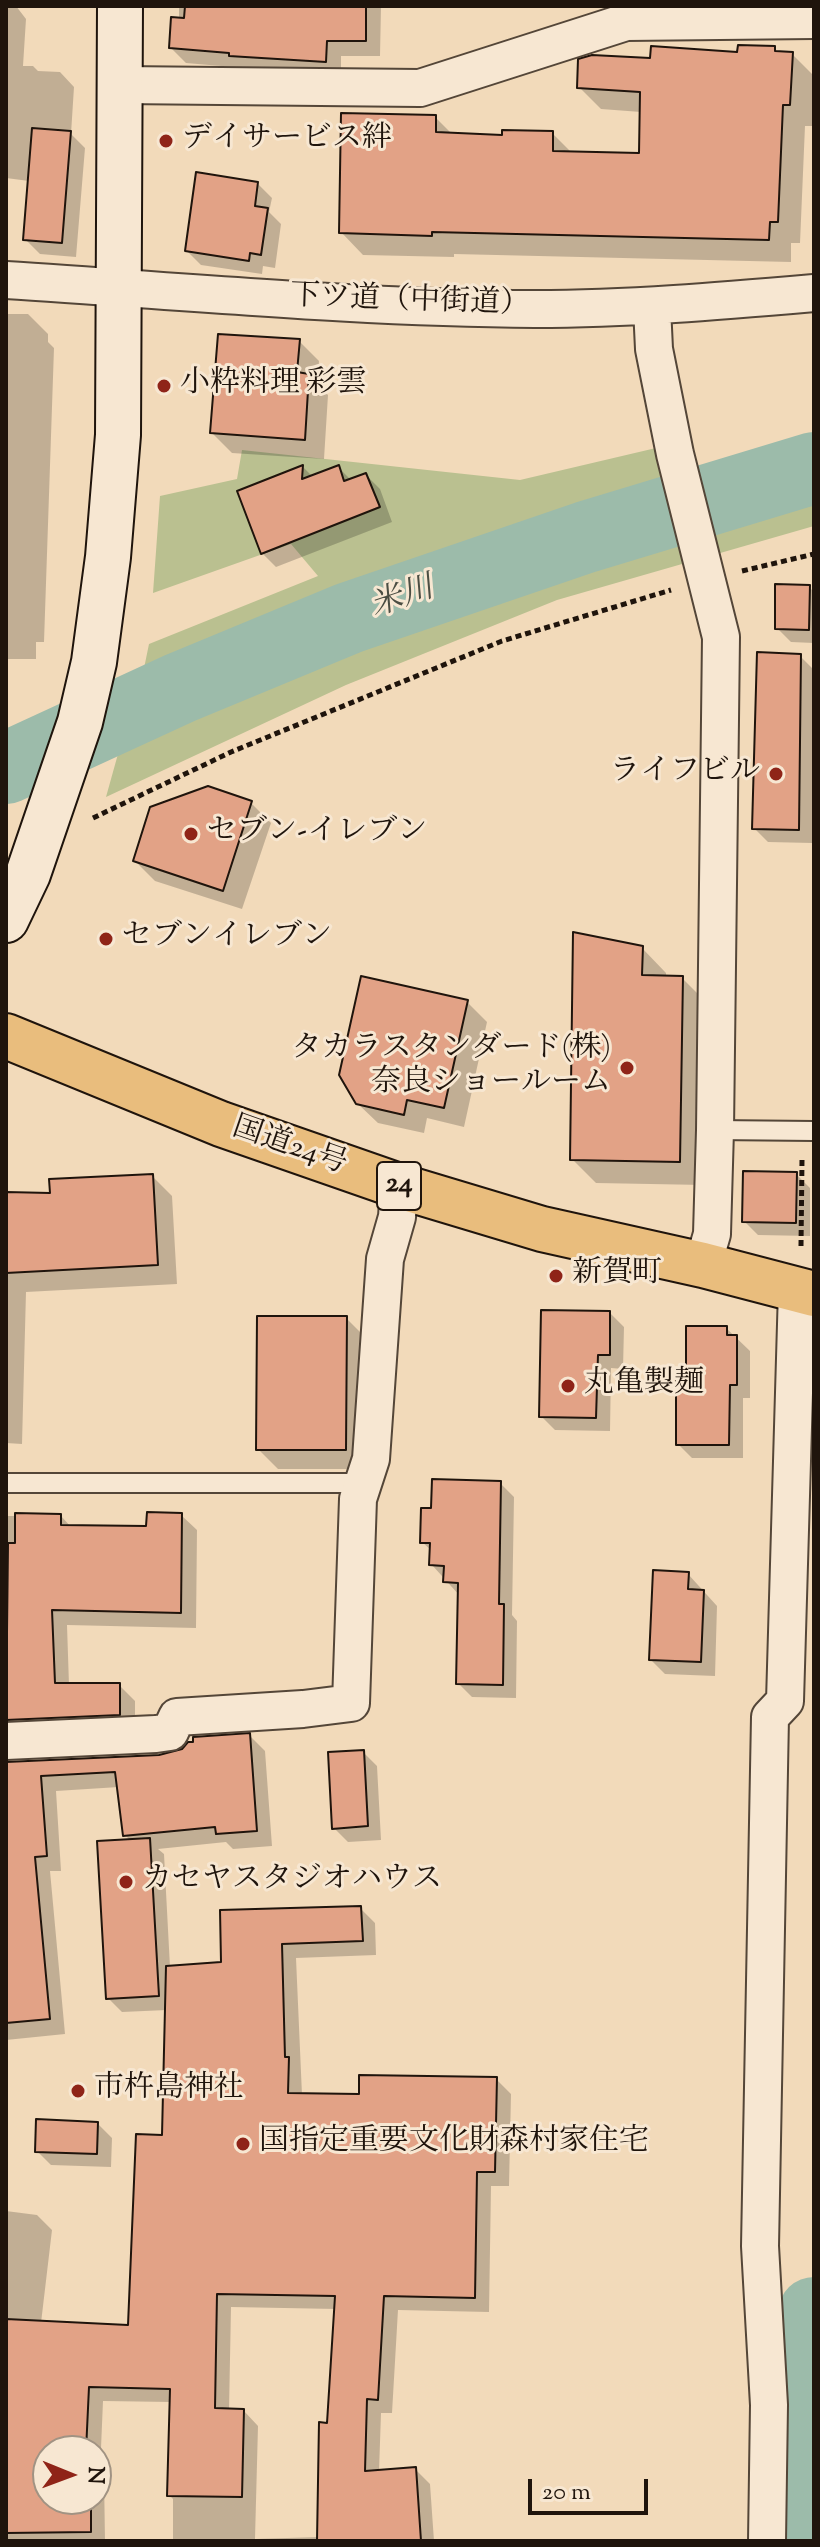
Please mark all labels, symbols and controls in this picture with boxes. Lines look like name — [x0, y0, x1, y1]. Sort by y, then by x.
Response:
place label: デイサービス絆 — [182, 123, 392, 159]
marker: デイサービス絆 — [157, 132, 175, 150]
street label: 下ツ道（中街道） — [289, 281, 531, 325]
place label: 小粋料理 彩雲 — [180, 368, 366, 404]
marker: 小粋料理 彩雲 — [155, 377, 173, 395]
water label: 米川 — [366, 571, 440, 629]
place label: ライフビル — [610, 756, 760, 792]
marker: ライフビル — [767, 765, 785, 783]
place label: セブン-イレブン — [207, 816, 427, 852]
marker: セブン-イレブン — [182, 825, 200, 843]
place label: セブンイレブン — [122, 921, 332, 957]
marker: セブンイレブン — [97, 930, 115, 948]
place label: タカラスタンダード(株) 奈良ショールーム — [291, 1033, 611, 1104]
marker: タカラスタンダード(株) 奈良ショールーム — [618, 1059, 636, 1077]
street label: 国道24号 — [227, 1112, 351, 1184]
road number: 24 — [377, 1162, 421, 1210]
place label: 新賀町 — [572, 1258, 662, 1294]
marker: 新賀町 — [547, 1267, 565, 1285]
place label: 丸亀製麺 — [584, 1368, 704, 1404]
marker: 丸亀製麺 — [559, 1377, 577, 1395]
place label: カセヤスタジオハウス — [142, 1864, 442, 1900]
marker: カセヤスタジオハウス — [117, 1873, 135, 1891]
place label: 市杵島神社 — [94, 2073, 244, 2109]
marker: 市杵島神社 — [69, 2082, 87, 2100]
place label: 国指定重要文化財森村家住宅 — [259, 2126, 649, 2162]
marker: 国指定重要文化財森村家住宅 — [234, 2135, 252, 2153]
north arrow — [32, 2435, 112, 2515]
scale bar — [532, 2463, 652, 2513]
text: N — [78, 2466, 110, 2484]
text: 20 m — [542, 2476, 591, 2510]

